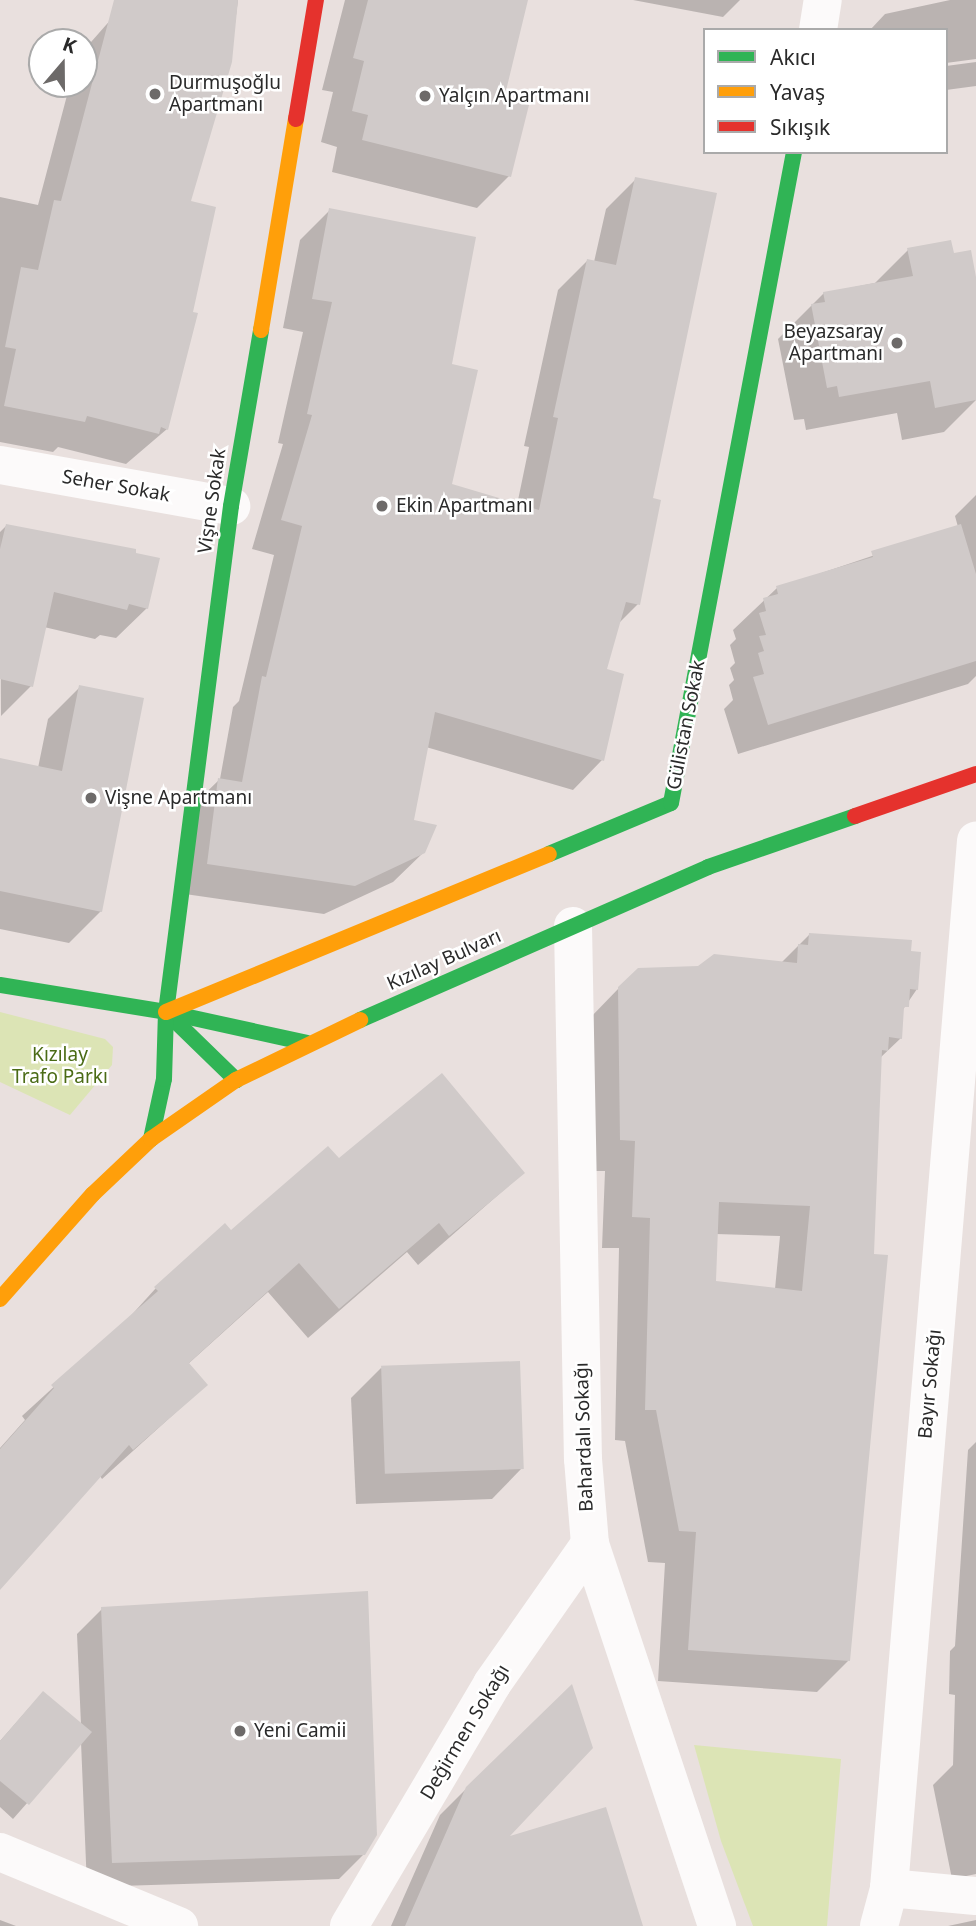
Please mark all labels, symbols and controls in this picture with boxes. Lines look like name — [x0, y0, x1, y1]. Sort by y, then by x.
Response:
north arrow — [28, 28, 98, 98]
legend — [703, 28, 948, 154]
text: K — [59, 31, 80, 60]
text: Akıcı — [770, 43, 816, 71]
place label: Durmuşoğlu Apartmanı — [169, 72, 281, 116]
text: Yavaş — [770, 78, 825, 106]
place label: Yalçın Apartmanı — [439, 85, 589, 107]
marker: Durmuşoğlu Apartmanı — [147, 86, 163, 102]
marker: Yalçın Apartmanı — [417, 88, 433, 104]
text: Sıkışık — [770, 113, 830, 141]
place label: Beyazsaray Apartmanı — [783, 321, 883, 365]
marker: Beyazsaray Apartmanı — [889, 335, 905, 351]
street label: Vişne Sokak — [193, 447, 231, 555]
street label: Seher Sokak — [60, 465, 172, 507]
place label: Ekin Apartmanı — [396, 495, 533, 517]
marker: Ekin Apartmanı — [374, 498, 390, 514]
street label: Gülistan Sokak — [662, 658, 710, 792]
place label: Vişne Apartmanı — [105, 787, 252, 809]
marker: Vişne Apartmanı — [83, 790, 99, 806]
street label: Kızılay Bulvarı — [383, 925, 505, 995]
park label: Kızılay Trafo Parkı — [12, 1044, 108, 1088]
street label: Bayır Sokağı — [914, 1328, 946, 1440]
street label: Bahardalı Sokağı — [570, 1362, 598, 1512]
street label: Değirmen Sokağı — [416, 1660, 514, 1804]
place label: Yeni Camii — [254, 1720, 346, 1742]
marker: Yeni Camii — [232, 1723, 248, 1739]

